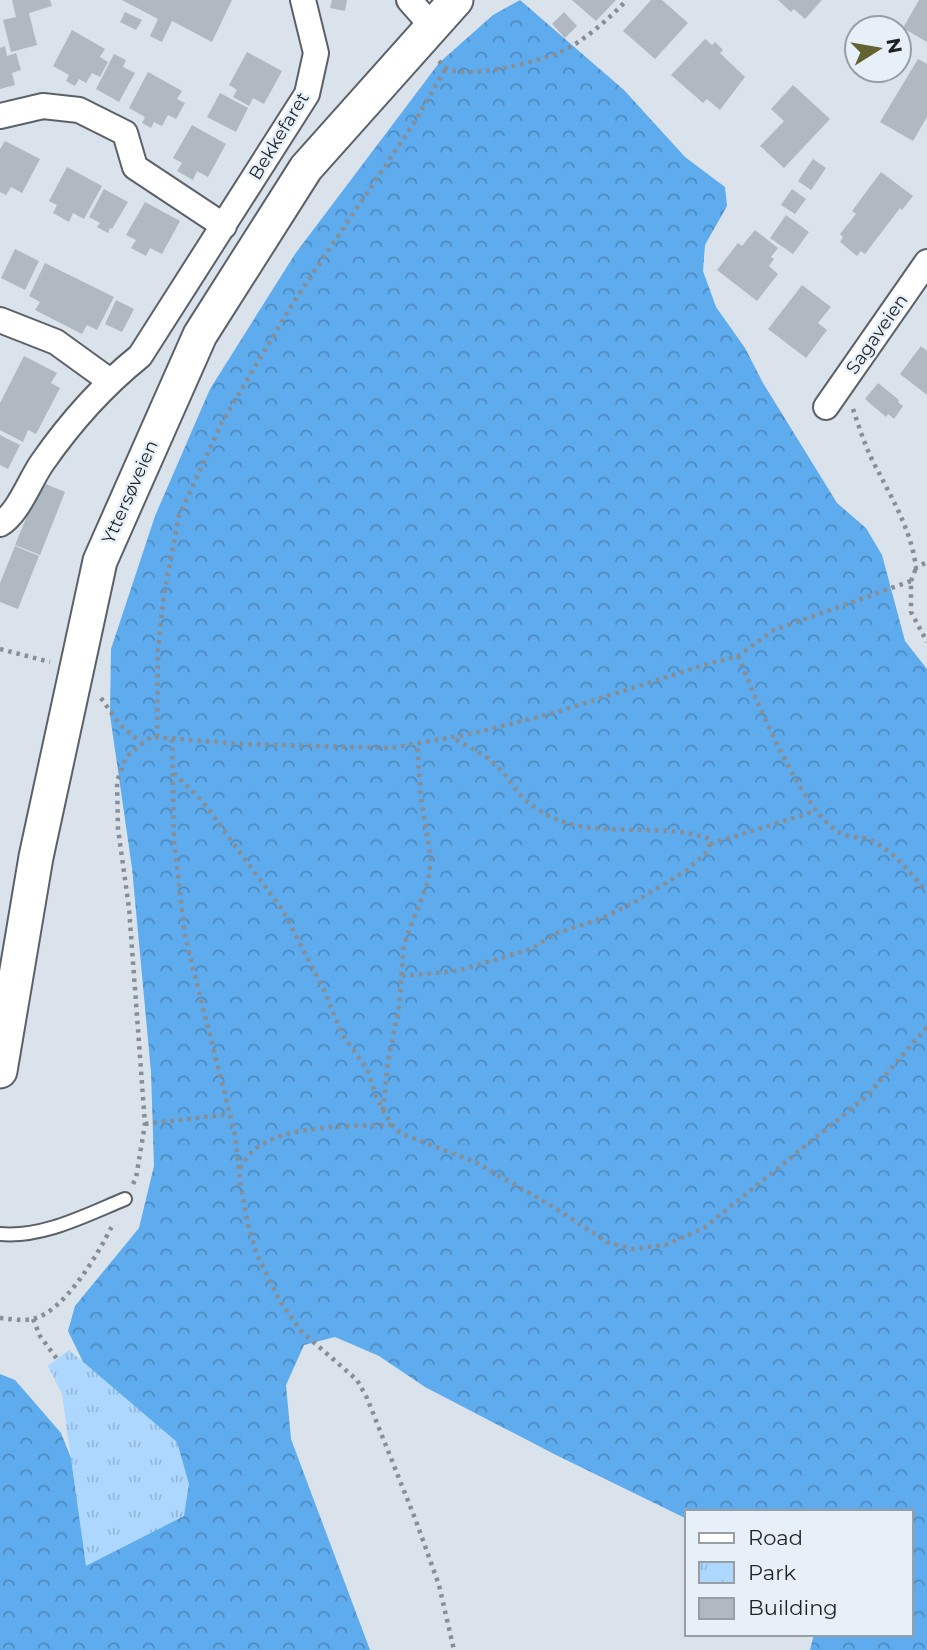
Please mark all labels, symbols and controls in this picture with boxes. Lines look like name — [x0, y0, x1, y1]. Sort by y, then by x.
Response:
north arrow — [843, 14, 913, 84]
text: N — [881, 36, 907, 56]
street label: Bekkefaret — [244, 88, 314, 184]
street label: Sagaveien — [841, 290, 913, 378]
street label: Yttersøveien — [97, 437, 163, 547]
legend — [685, 1510, 913, 1636]
text: Road — [748, 1525, 803, 1550]
text: Park — [748, 1560, 796, 1585]
text: Building — [748, 1595, 838, 1620]

